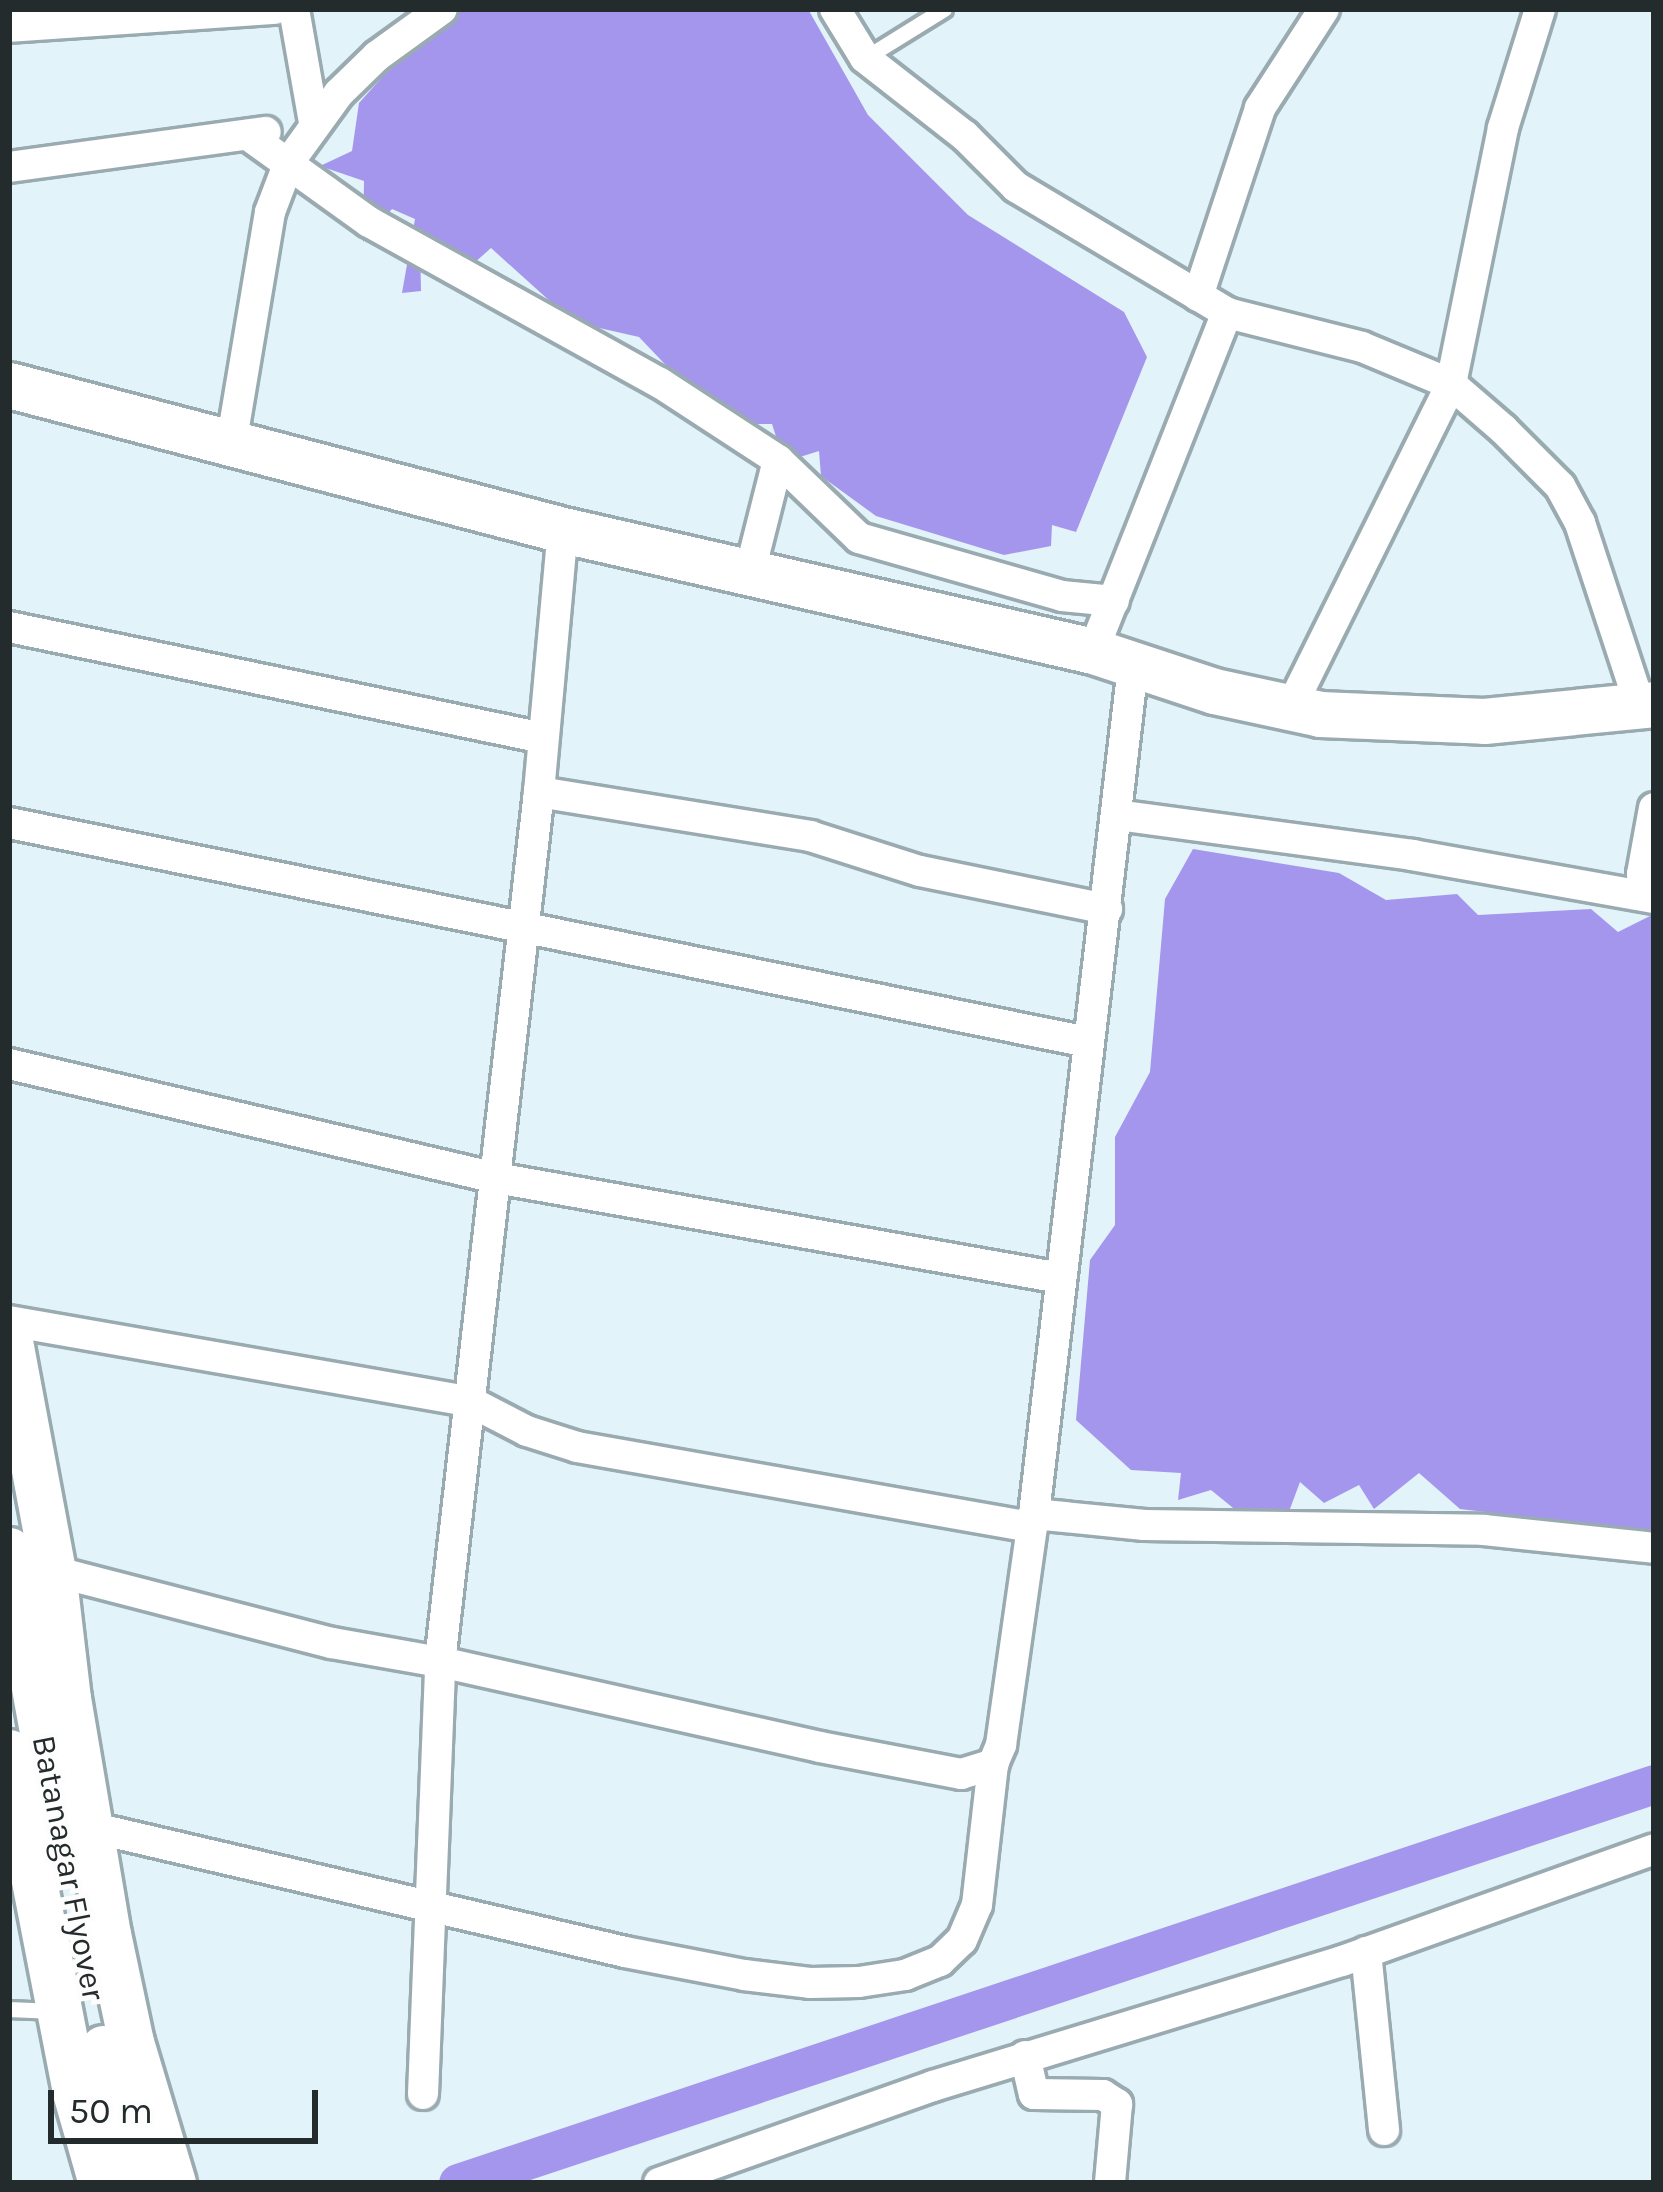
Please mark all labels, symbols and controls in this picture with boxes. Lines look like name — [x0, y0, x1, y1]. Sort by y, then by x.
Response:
street label: Batanagar Flyover — [23, 1732, 113, 2004]
scale bar — [54, 2066, 324, 2140]
text: 50 m — [69, 2090, 153, 2132]

